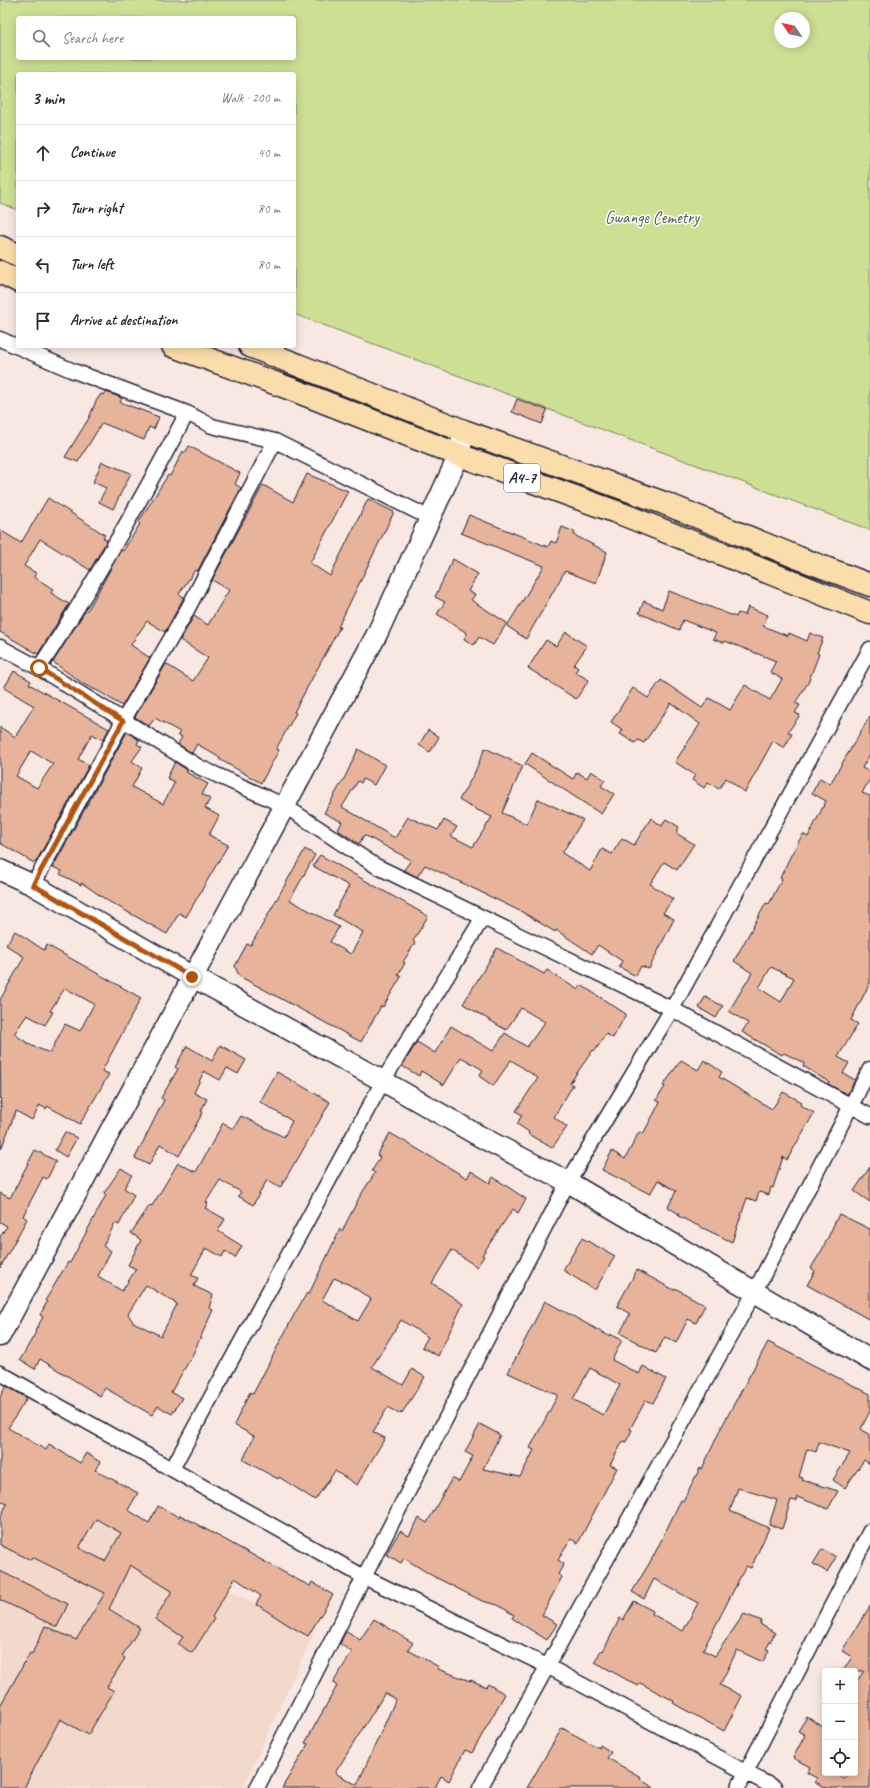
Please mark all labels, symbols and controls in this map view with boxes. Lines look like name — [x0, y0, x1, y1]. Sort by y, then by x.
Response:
north arrow — [774, 12, 810, 48]
search box — [16, 16, 296, 60]
icon: search — [30, 27, 52, 49]
text: Search here — [62, 29, 123, 48]
text: 3 min — [32, 88, 65, 109]
text: Walk · 200 m — [221, 90, 280, 106]
icon: ahead — [32, 142, 54, 164]
text: Continue — [70, 143, 115, 162]
text: 40 m — [258, 145, 280, 161]
icon: right — [32, 198, 54, 220]
text: Turn right — [70, 199, 123, 218]
text: 80 m — [258, 201, 280, 217]
park label: Gwange Cemetry — [605, 207, 700, 228]
icon: left — [32, 254, 54, 276]
text: Turn left — [70, 255, 113, 274]
text: 80 m — [258, 257, 280, 273]
icon: arrive — [32, 310, 54, 332]
text: Arrive at destination — [70, 311, 177, 330]
road number: A4-7 — [504, 464, 540, 492]
route start — [30, 659, 48, 677]
route end — [183, 968, 201, 986]
map controls — [822, 1668, 858, 1776]
button: + — [822, 1668, 858, 1704]
button: − — [822, 1704, 858, 1740]
button: locate — [822, 1740, 858, 1776]

